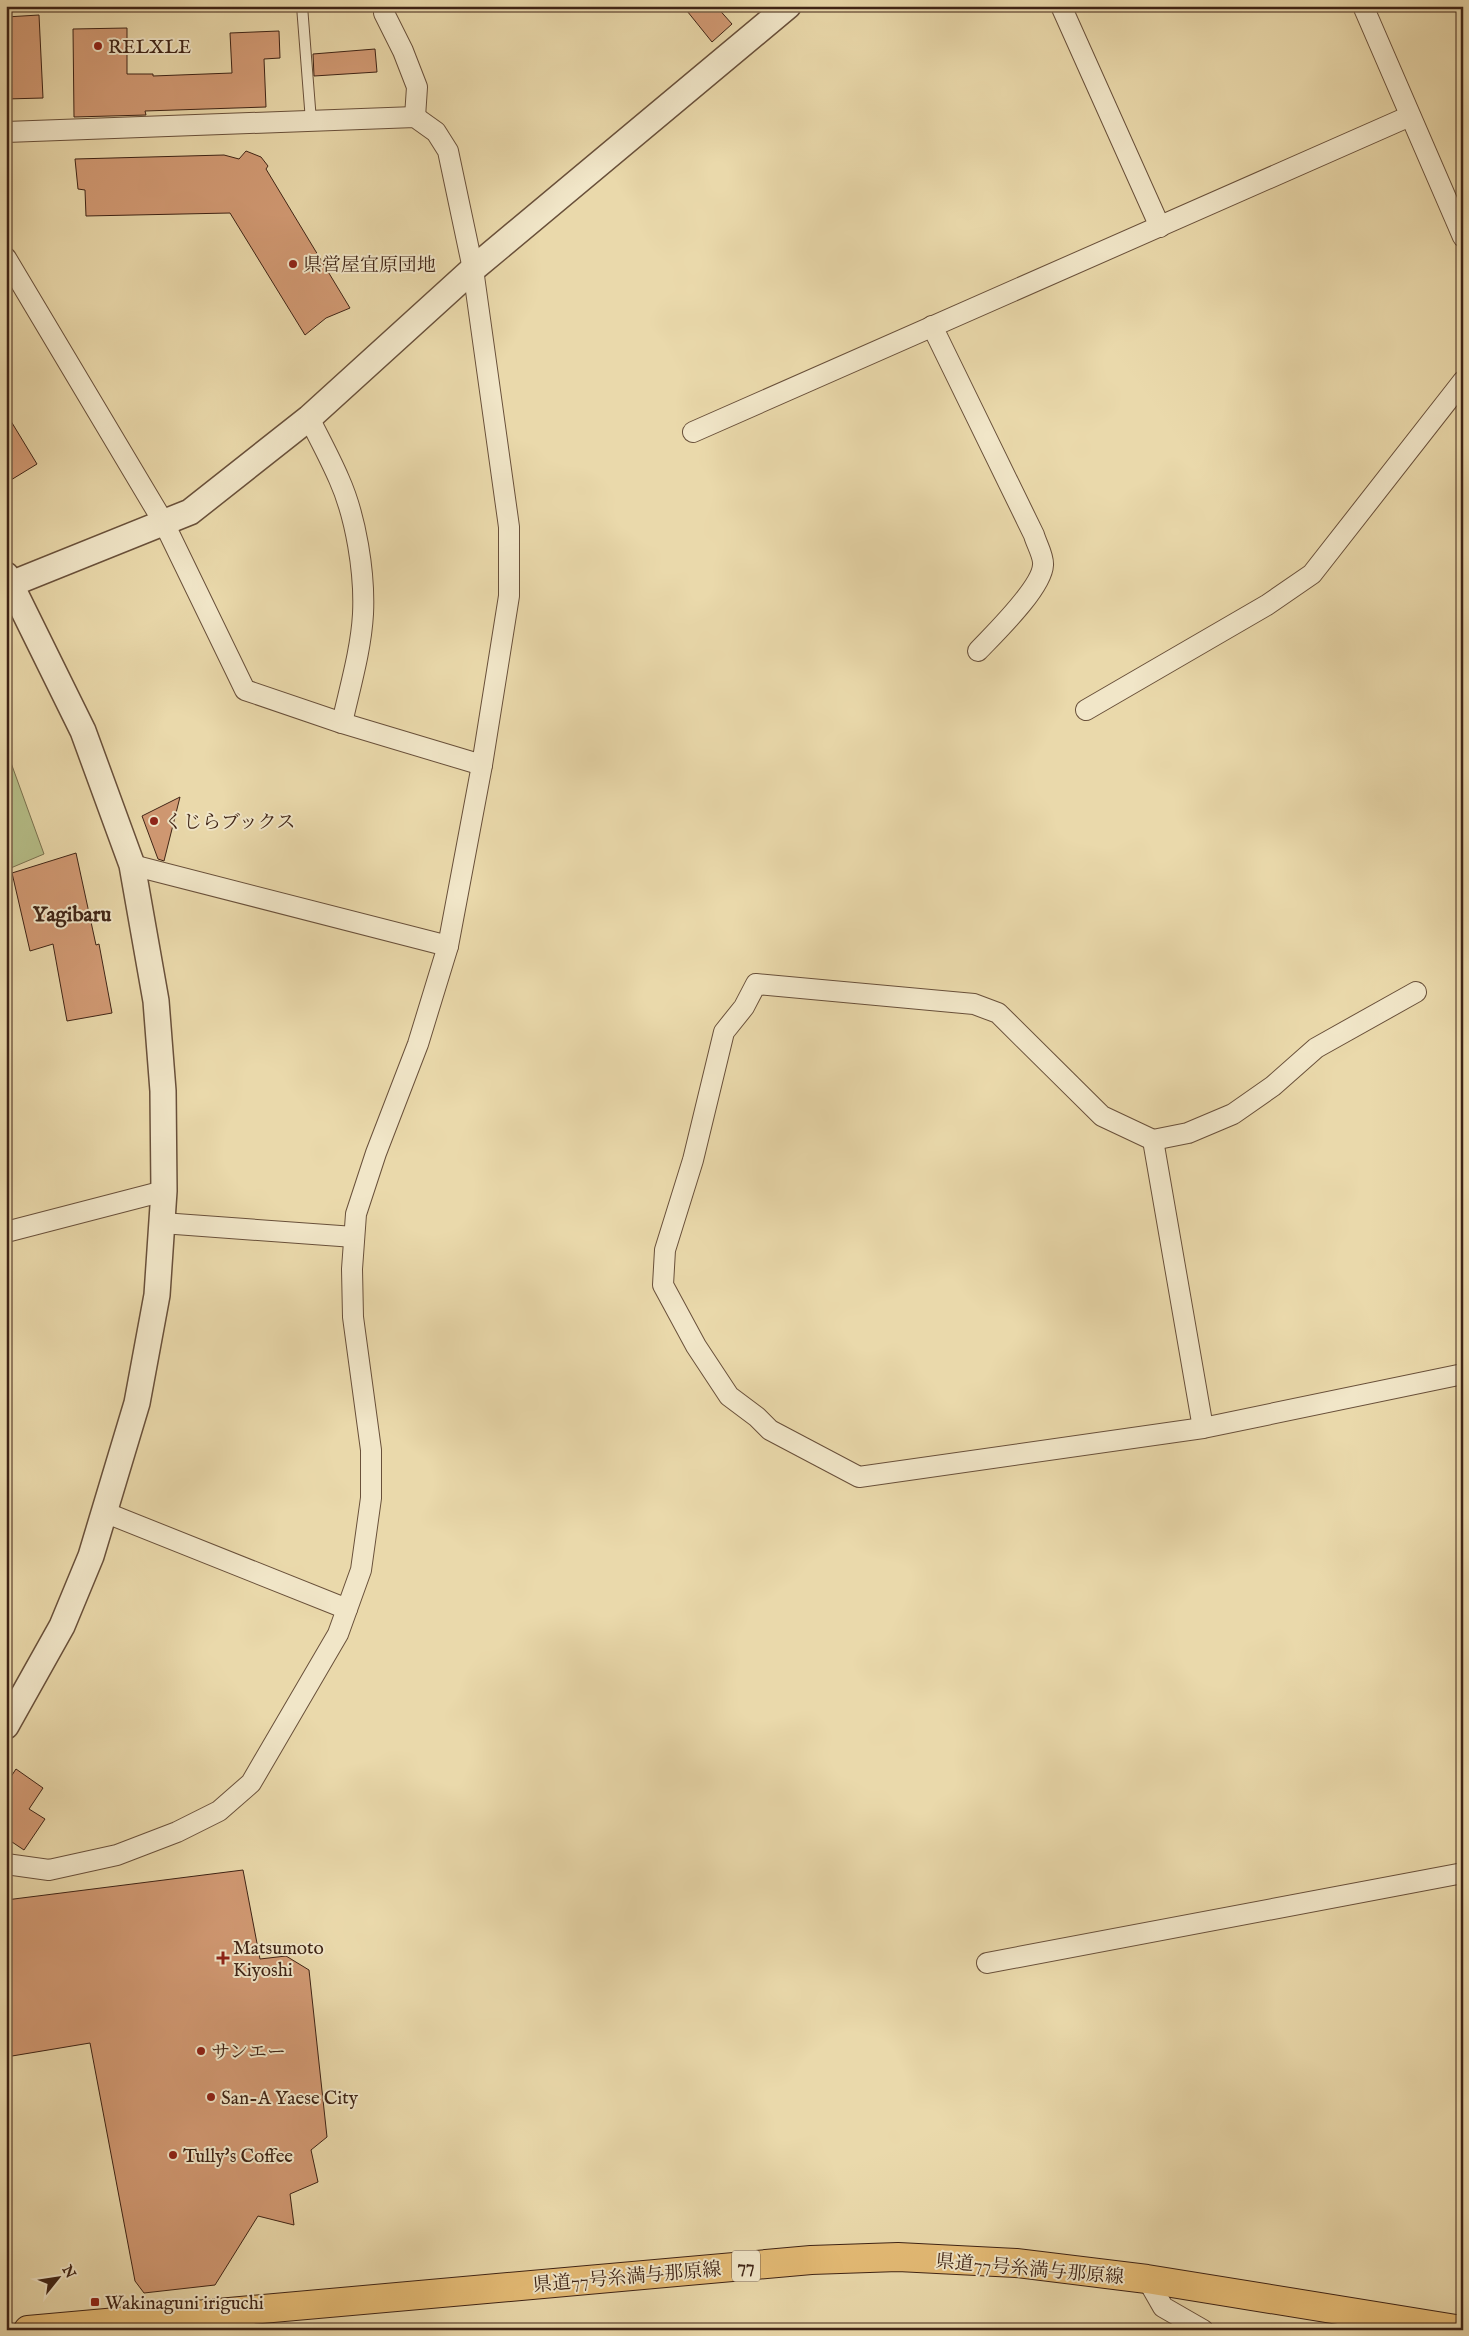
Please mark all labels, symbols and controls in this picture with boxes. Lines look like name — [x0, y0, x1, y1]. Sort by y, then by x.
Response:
place label: RELXLE — [108, 36, 191, 60]
marker: RELXLE — [92, 40, 104, 52]
place label: 県営屋宜原団地 — [303, 254, 436, 278]
marker: 県営屋宜原団地 — [287, 258, 299, 270]
place label: くじらブックス — [164, 811, 295, 835]
marker: くじらブックス — [148, 815, 160, 827]
district label: Yagibaru — [33, 902, 111, 929]
place label: Matsumoto Kiyoshi — [233, 1937, 324, 1983]
marker: Matsumoto Kiyoshi — [217, 1952, 229, 1964]
place label: サンエー — [211, 2041, 286, 2065]
marker: サンエー — [195, 2045, 207, 2057]
place label: San-A Yaese City — [221, 2087, 359, 2111]
marker: San-A Yaese City — [205, 2091, 217, 2103]
place label: Tully's Coffee — [183, 2145, 293, 2169]
marker: Tully's Coffee — [167, 2149, 179, 2161]
road number: 77 — [732, 2250, 760, 2282]
street label: 県道77号糸満与那原線 — [935, 2250, 1125, 2290]
north arrow — [32, 2254, 82, 2304]
street label: 県道77号糸満与那原線 — [532, 2258, 722, 2298]
text: N — [57, 2261, 79, 2282]
place label: Wakinaguni iriguchi — [105, 2292, 264, 2316]
marker: Wakinaguni iriguchi — [89, 2296, 101, 2308]

